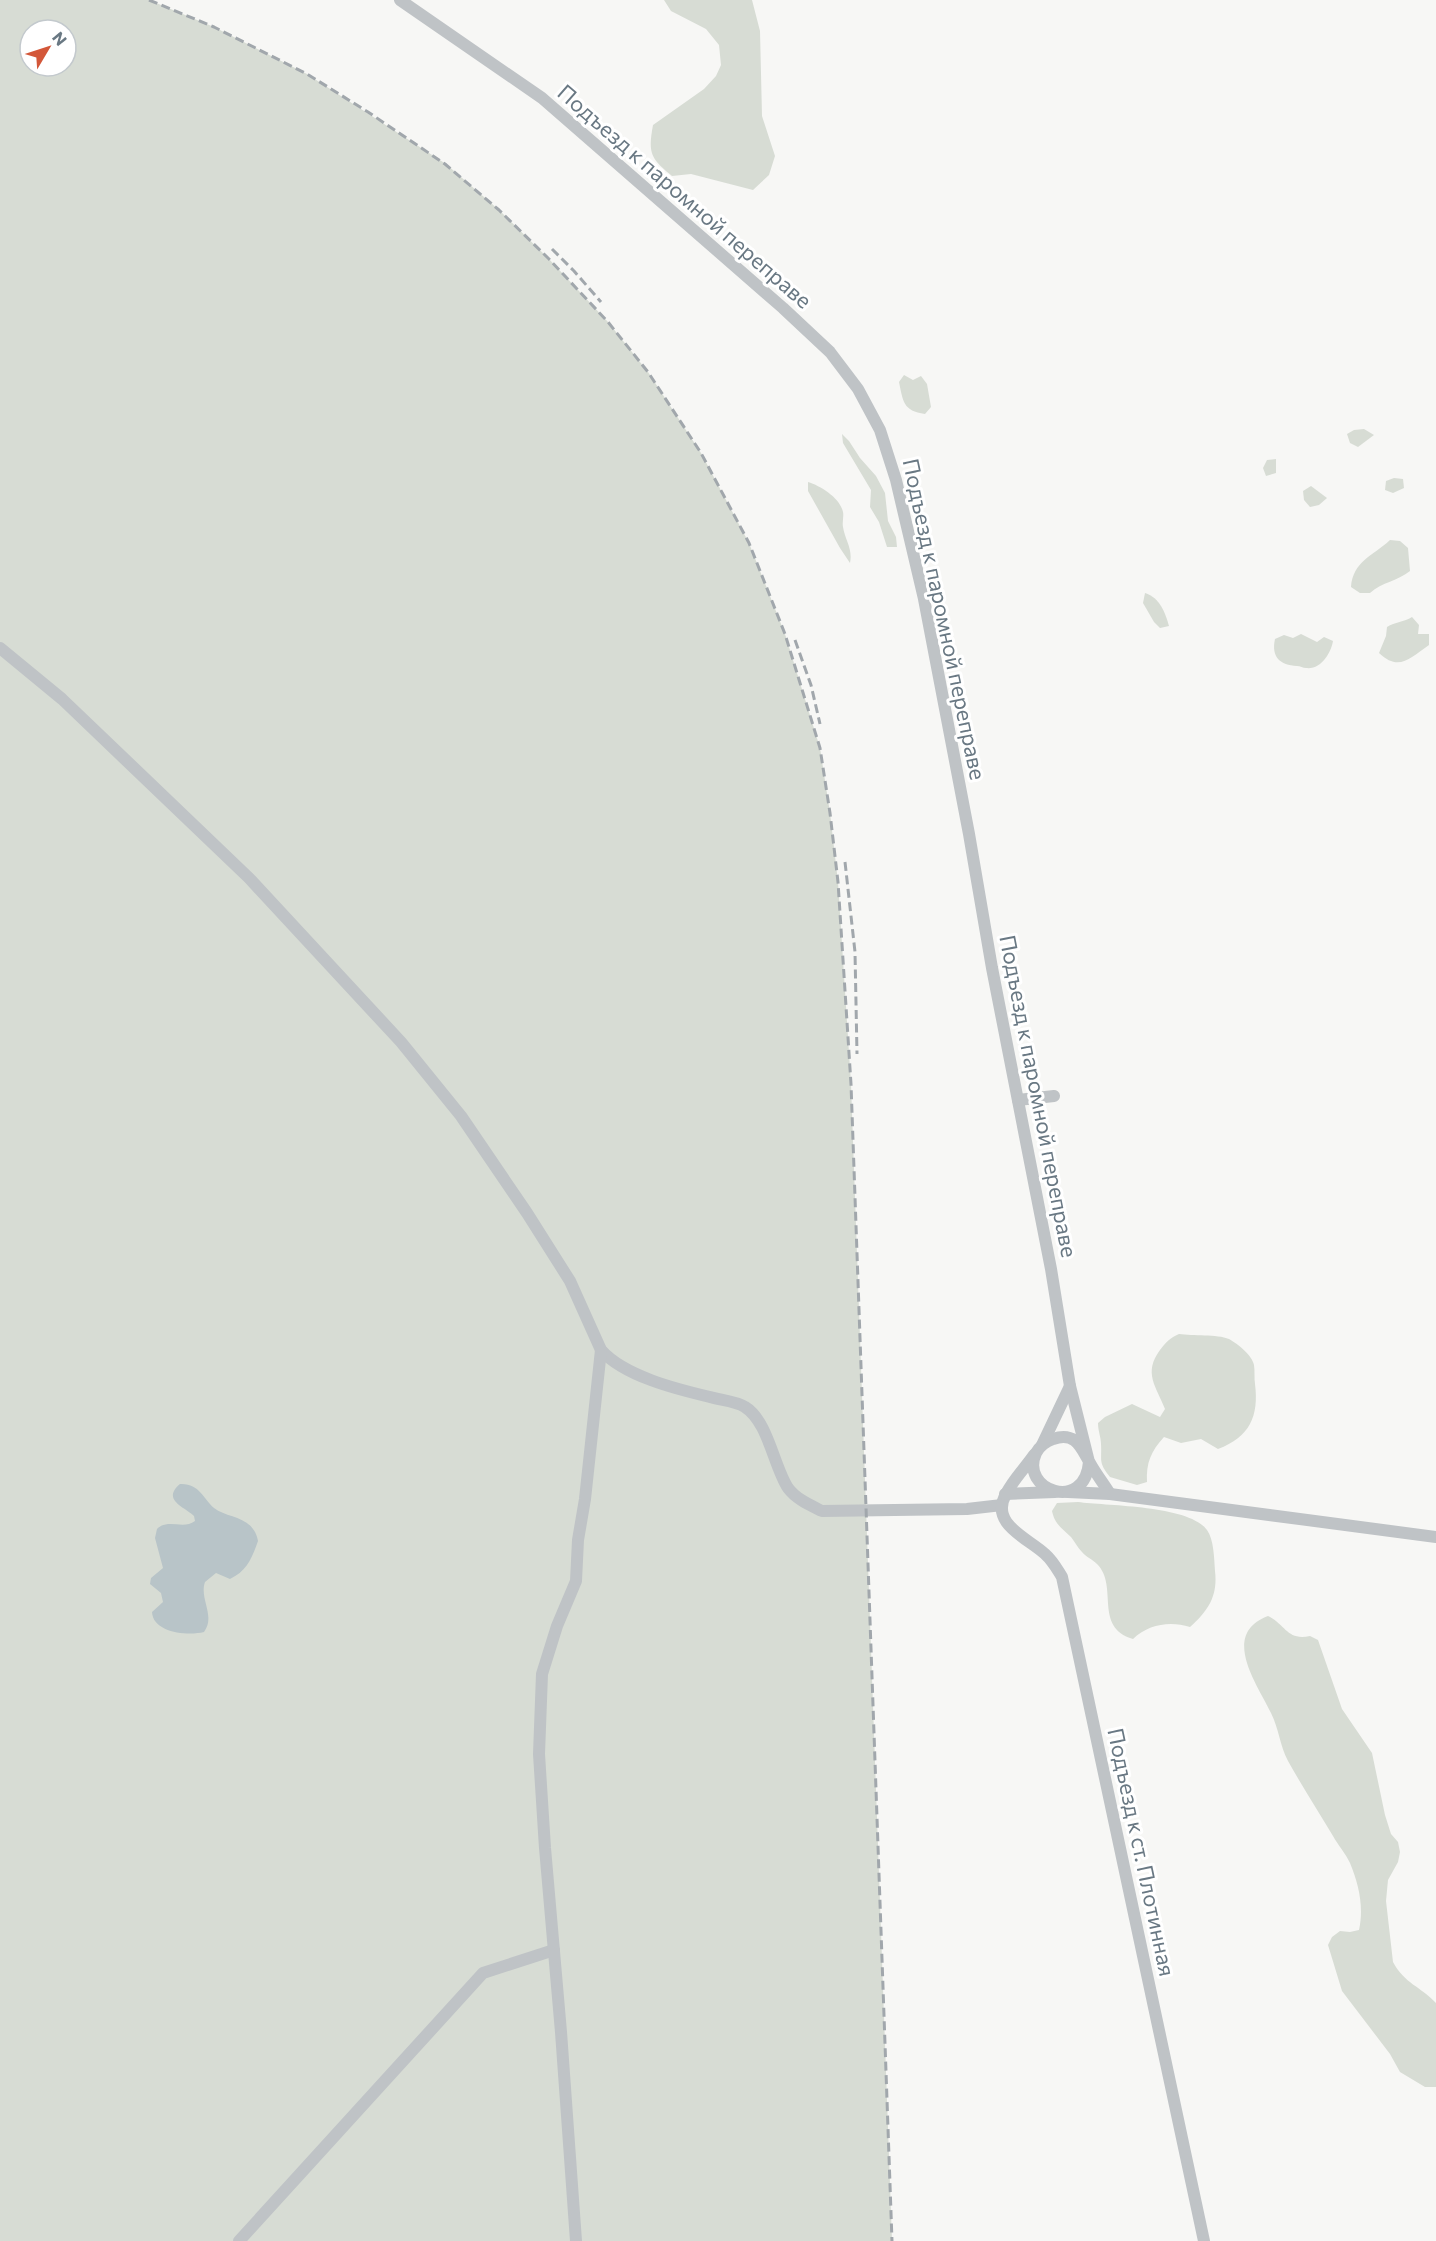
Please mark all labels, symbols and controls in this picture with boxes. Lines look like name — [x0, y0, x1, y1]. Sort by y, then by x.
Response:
north arrow — [18, 18, 78, 78]
text: N — [49, 28, 71, 49]
street label: Подъезд к паромной переправе — [552, 78, 818, 314]
street label: Подъезд к паромной переправе — [898, 456, 992, 782]
street label: Подъезд к паромной переправе — [994, 932, 1084, 1260]
street label: Подъезд к ст. Плотинная — [1102, 1725, 1182, 1979]

